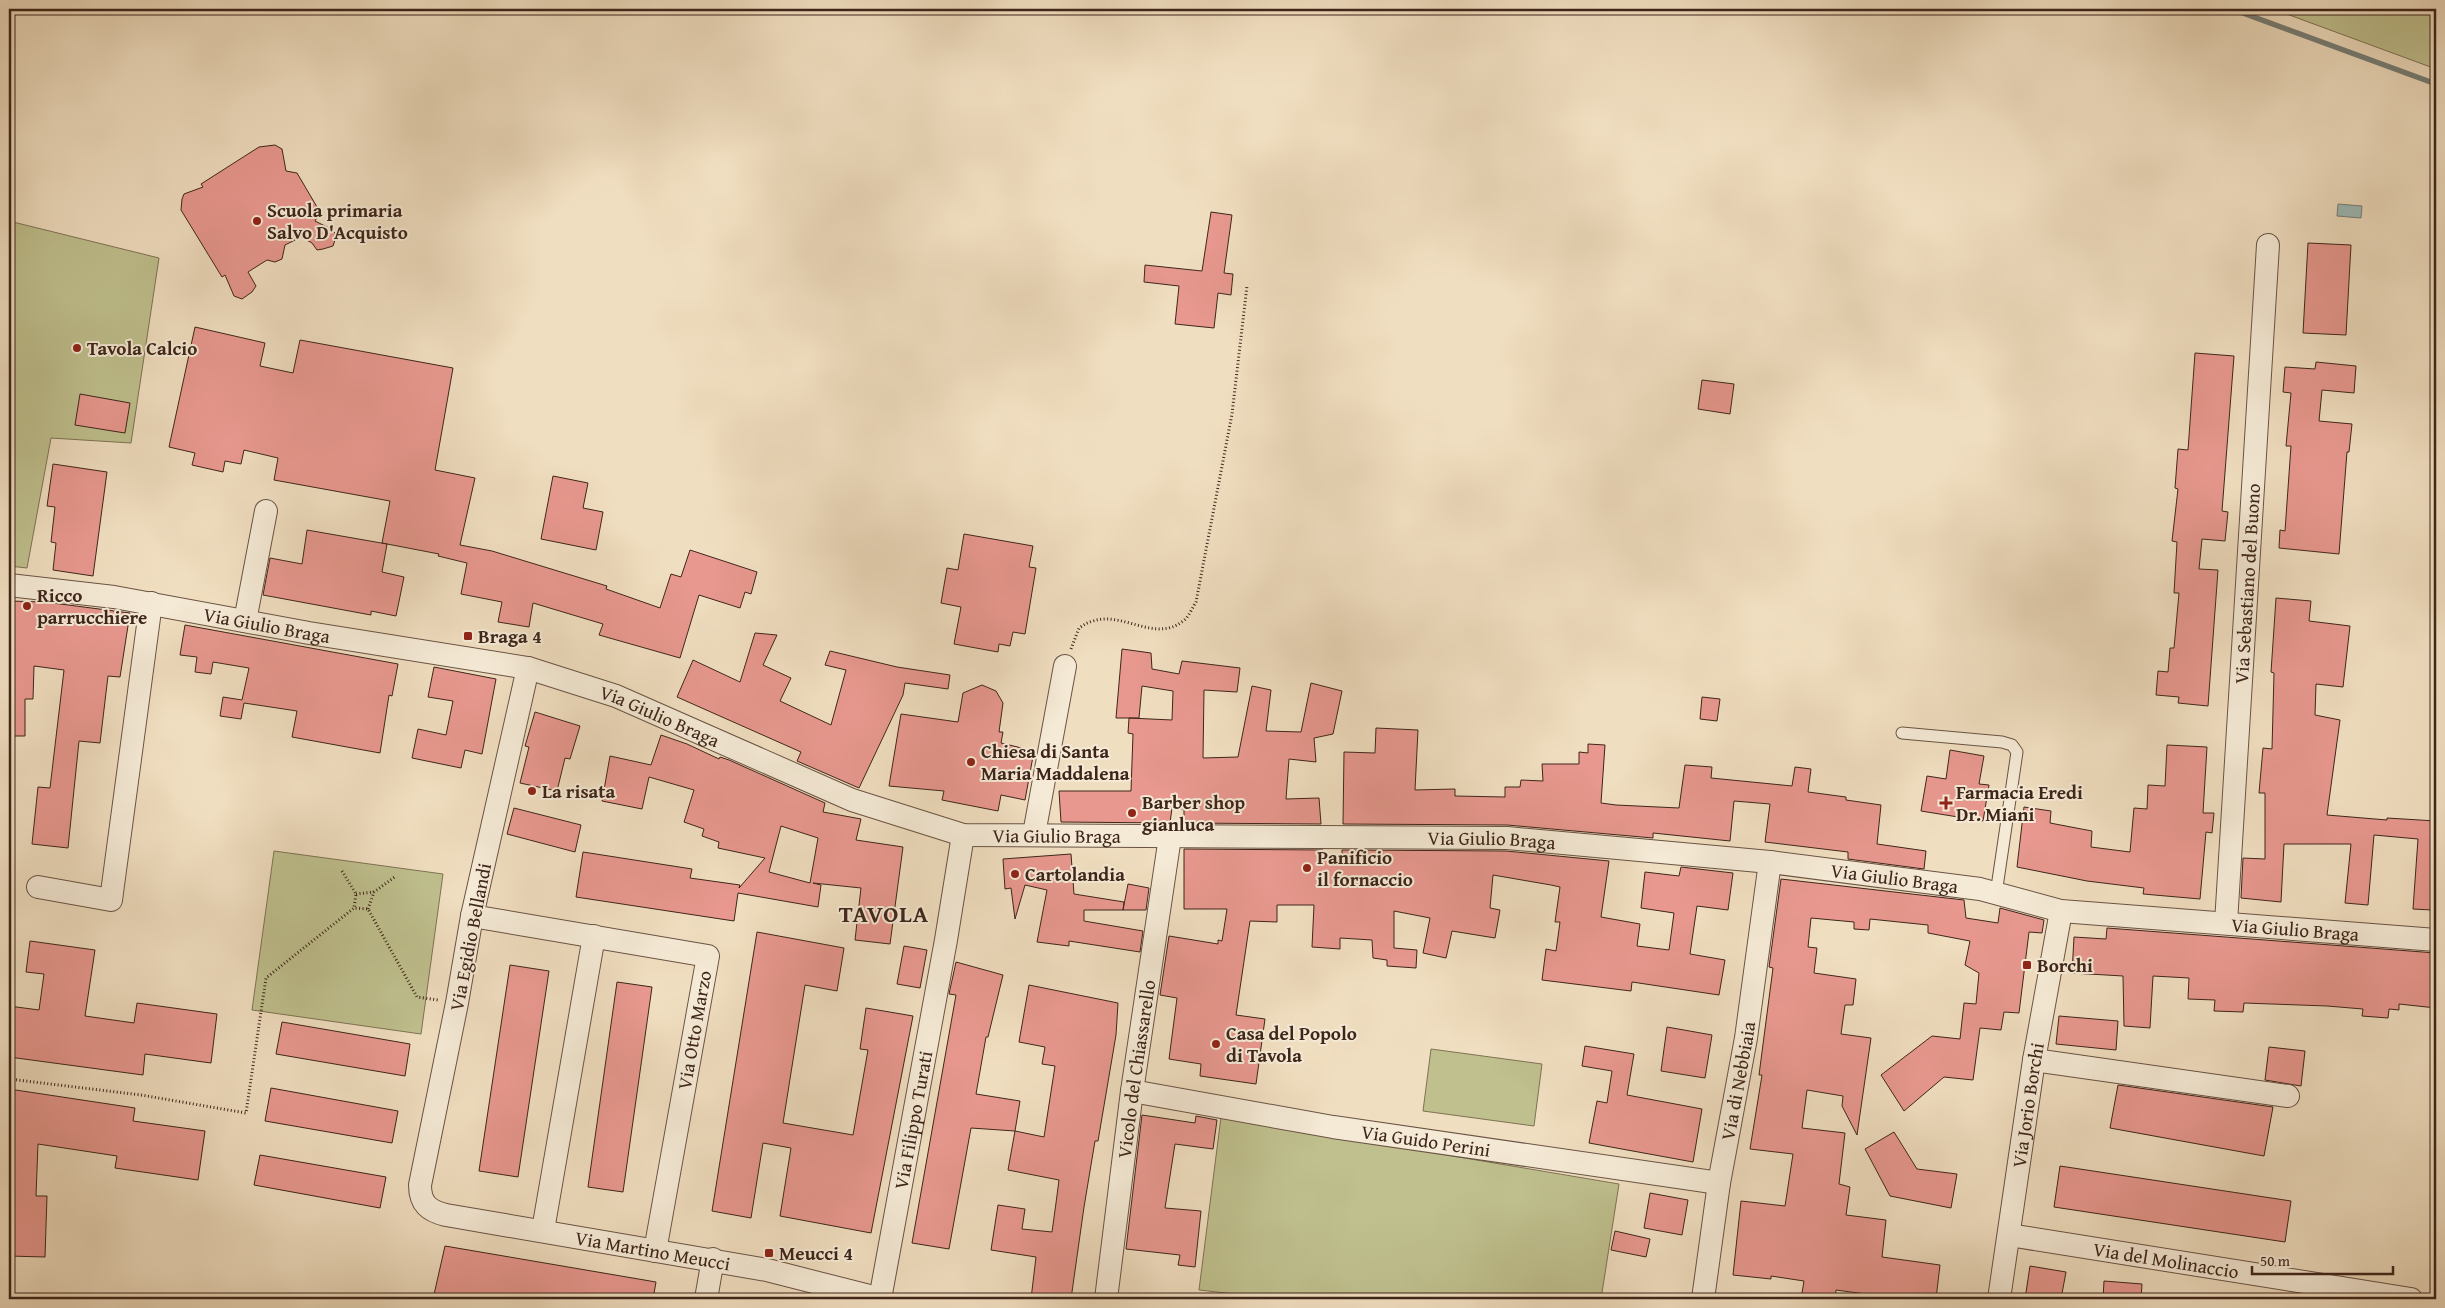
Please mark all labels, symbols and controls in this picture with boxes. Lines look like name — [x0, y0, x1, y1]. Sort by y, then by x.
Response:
place label: Scuola primaria Salvo D'Acquisto — [267, 196, 408, 246]
marker: Scuola primaria Salvo D'Acquisto — [251, 215, 263, 227]
place label: Tavola Calcio — [87, 334, 197, 362]
marker: Tavola Calcio — [71, 342, 83, 354]
street label: Via Sebastiano del Buono — [2227, 483, 2267, 685]
place label: Ricco parrucchiere — [37, 581, 147, 631]
marker: Ricco parrucchiere — [21, 600, 33, 612]
street label: Via Giulio Braga — [201, 600, 332, 650]
place label: Braga 4 — [478, 622, 542, 650]
marker: Braga 4 — [462, 630, 474, 642]
street label: Via Giulio Braga — [596, 678, 724, 754]
place label: Chiesa di Santa Maria Maddalena — [981, 737, 1130, 787]
marker: Chiesa di Santa Maria Maddalena — [965, 756, 977, 768]
place label: La risata — [542, 777, 616, 805]
place label: Farmacia Eredi Dr. Miani — [1956, 778, 2083, 828]
marker: La risata — [526, 785, 538, 797]
place label: Barber shop gianluca — [1142, 788, 1245, 838]
marker: Farmacia Eredi Dr. Miani — [1940, 797, 1952, 809]
marker: Barber shop gianluca — [1126, 807, 1138, 819]
street label: Via Giulio Braga — [992, 821, 1121, 850]
street label: Via Giulio Braga — [1427, 824, 1557, 856]
place label: Panificio il fornaccio — [1317, 843, 1413, 893]
street label: Via Giulio Braga — [1829, 856, 1960, 900]
place label: Cartolandia — [1025, 860, 1125, 888]
street label: Via Egidio Bellandi — [442, 861, 498, 1013]
marker: Panificio il fornaccio — [1301, 862, 1313, 874]
marker: Cartolandia — [1009, 868, 1021, 880]
district label: TAVOLA — [839, 896, 929, 931]
street label: Via Giulio Braga — [2230, 910, 2360, 948]
place label: Borchi — [2037, 951, 2093, 979]
marker: Borchi — [2021, 959, 2033, 971]
street label: Via Otto Marzo — [670, 968, 718, 1092]
street label: Vicolo del Chiassarello — [1110, 978, 1162, 1160]
place label: Casa del Popolo di Tavola — [1226, 1019, 1357, 1069]
street label: Via di Nebbiaia — [1713, 1020, 1762, 1143]
marker: Casa del Popolo di Tavola — [1210, 1038, 1222, 1050]
street label: Via Jorio Borchi — [2004, 1040, 2051, 1169]
street label: Via Filippo Turati — [886, 1048, 939, 1192]
street label: Via Guido Perini — [1359, 1117, 1492, 1164]
street label: Via Martino Meucci — [573, 1223, 732, 1277]
street label: Via del Molinaccio — [2091, 1235, 2241, 1285]
place label: Meucci 4 — [779, 1239, 853, 1267]
scale bar — [2252, 1243, 2394, 1275]
marker: Meucci 4 — [763, 1247, 775, 1259]
text: 50 m — [2260, 1250, 2291, 1271]

